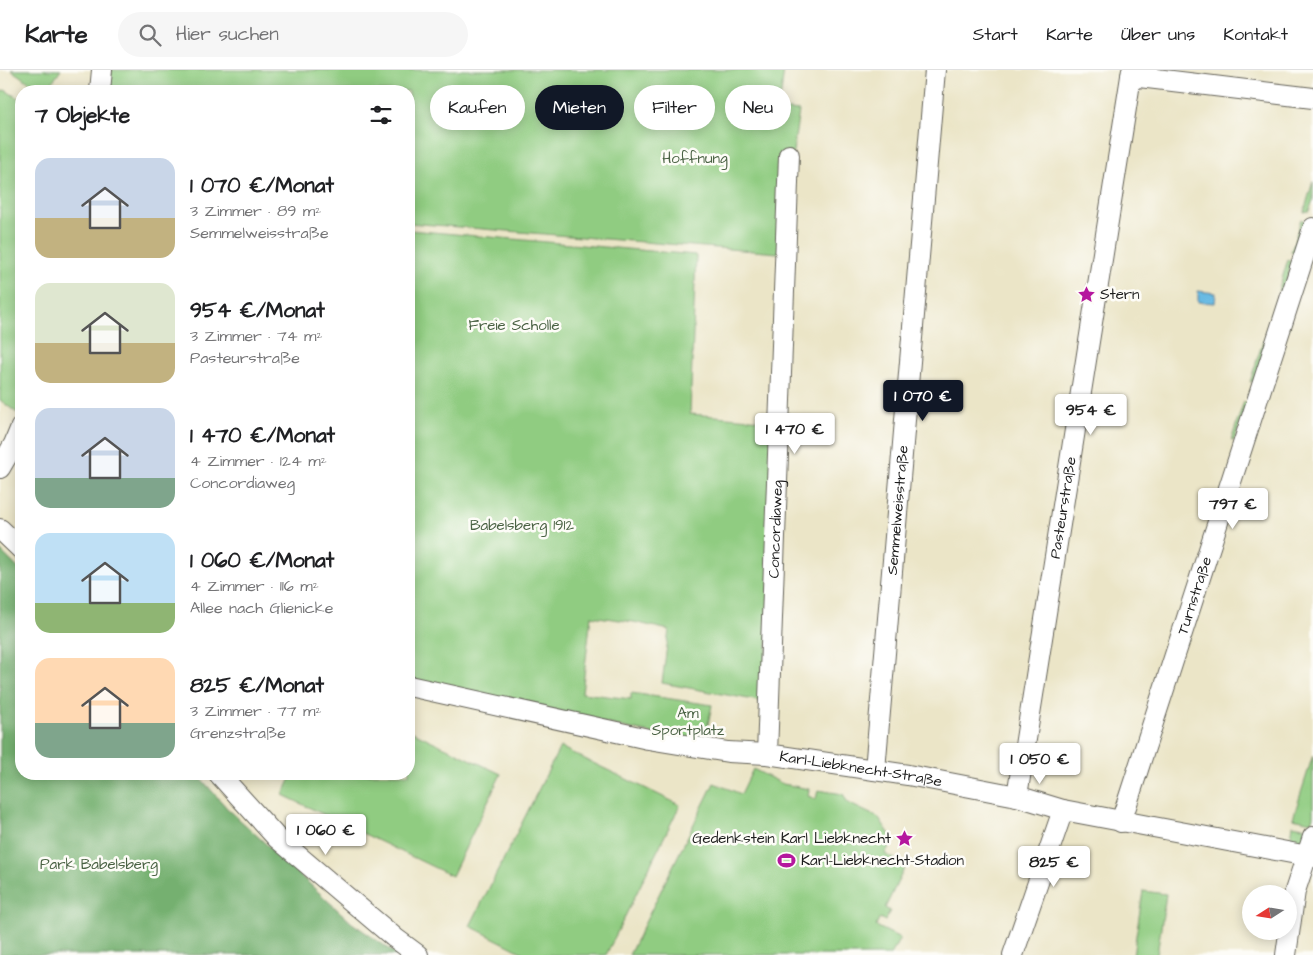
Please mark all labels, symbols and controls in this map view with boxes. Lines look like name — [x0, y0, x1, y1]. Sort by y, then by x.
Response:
search box — [118, 12, 468, 57]
text: Karte — [25, 18, 88, 52]
icon: search — [136, 21, 164, 49]
text: Hier suchen — [176, 21, 279, 48]
text: Start — [973, 22, 1018, 47]
text: Karte — [1046, 22, 1093, 47]
text: Über uns — [1121, 22, 1195, 47]
text: Kontakt — [1223, 22, 1288, 47]
chip: Kaufen — [430, 85, 525, 130]
chip: Mieten — [535, 85, 624, 130]
chip: Filter — [634, 85, 715, 130]
chip: Neu — [725, 85, 791, 130]
text: 7 Objekte — [35, 101, 130, 130]
icon: filters — [367, 101, 395, 129]
park label: Hoffnung — [662, 148, 728, 170]
text: 1 070 €/Monat — [190, 171, 334, 200]
icon: home — [75, 178, 135, 238]
text: 3 Zimmer · 89 m² — [190, 200, 321, 222]
text: Semmelweisstraße — [190, 222, 329, 244]
place icon: Stern — [1076, 284, 1096, 304]
place label: Stern — [1100, 284, 1140, 305]
text: 954 €/Monat — [190, 296, 325, 325]
icon: home — [75, 303, 135, 363]
park label: Freie Scholle — [469, 315, 560, 336]
text: 3 Zimmer · 74 m² — [190, 325, 323, 347]
text: Pasteurstraße — [190, 347, 300, 369]
pin: 1 070 € — [877, 380, 969, 422]
text: 1 070 € — [894, 385, 952, 407]
pin: 954 € — [1056, 394, 1126, 436]
text: 954 € — [1066, 399, 1116, 421]
pin: 1 470 € — [749, 412, 841, 455]
text: 1 470 € — [766, 418, 824, 440]
text: 1 470 €/Monat — [190, 421, 335, 450]
icon: home — [75, 428, 135, 488]
street label: Semmelweisstraße — [882, 444, 914, 576]
text: 4 Zimmer · 124 m² — [190, 450, 327, 472]
street label: Pasteurstraße — [1045, 455, 1082, 560]
text: Concordiaweg — [190, 472, 295, 494]
street label: Concordiaweg — [763, 479, 789, 579]
pin: 797 € — [1198, 488, 1268, 530]
text: 797 € — [1209, 493, 1257, 515]
park label: Babelsberg 1912 — [470, 515, 575, 537]
text: 1 060 €/Monat — [190, 546, 334, 575]
icon: home — [75, 553, 135, 613]
street label: Turnstraße — [1172, 554, 1217, 638]
text: 4 Zimmer · 116 m² — [190, 575, 319, 597]
text: Allee nach Glienicke — [190, 597, 333, 619]
text: 825 €/Monat — [190, 671, 324, 700]
icon: home — [75, 678, 135, 738]
text: 3 Zimmer · 77 m² — [190, 700, 322, 722]
park label: Am Sportplatz — [652, 703, 725, 741]
text: Grenzstraße — [190, 722, 286, 744]
pin: 1 050 € — [994, 742, 1086, 785]
street label: Karl-Liebknecht-Straße — [778, 746, 944, 792]
text: 1 050 € — [1010, 748, 1070, 770]
pin: 1 060 € — [280, 814, 372, 856]
text: 1 060 € — [297, 819, 355, 841]
place label: Gedenkstein Karl Liebknecht — [692, 828, 891, 849]
place icon: Gedenkstein Karl Liebknecht — [895, 828, 915, 848]
pin: 825 € — [1019, 846, 1089, 888]
sports icon: Karl-Liebknecht-Stadion — [777, 850, 797, 870]
place label: Karl-Liebknecht-Stadion — [801, 850, 964, 871]
text: 825 € — [1029, 851, 1079, 873]
park label: Park Babelsberg — [40, 854, 158, 876]
north arrow — [1242, 885, 1298, 940]
map controls — [1242, 885, 1297, 940]

